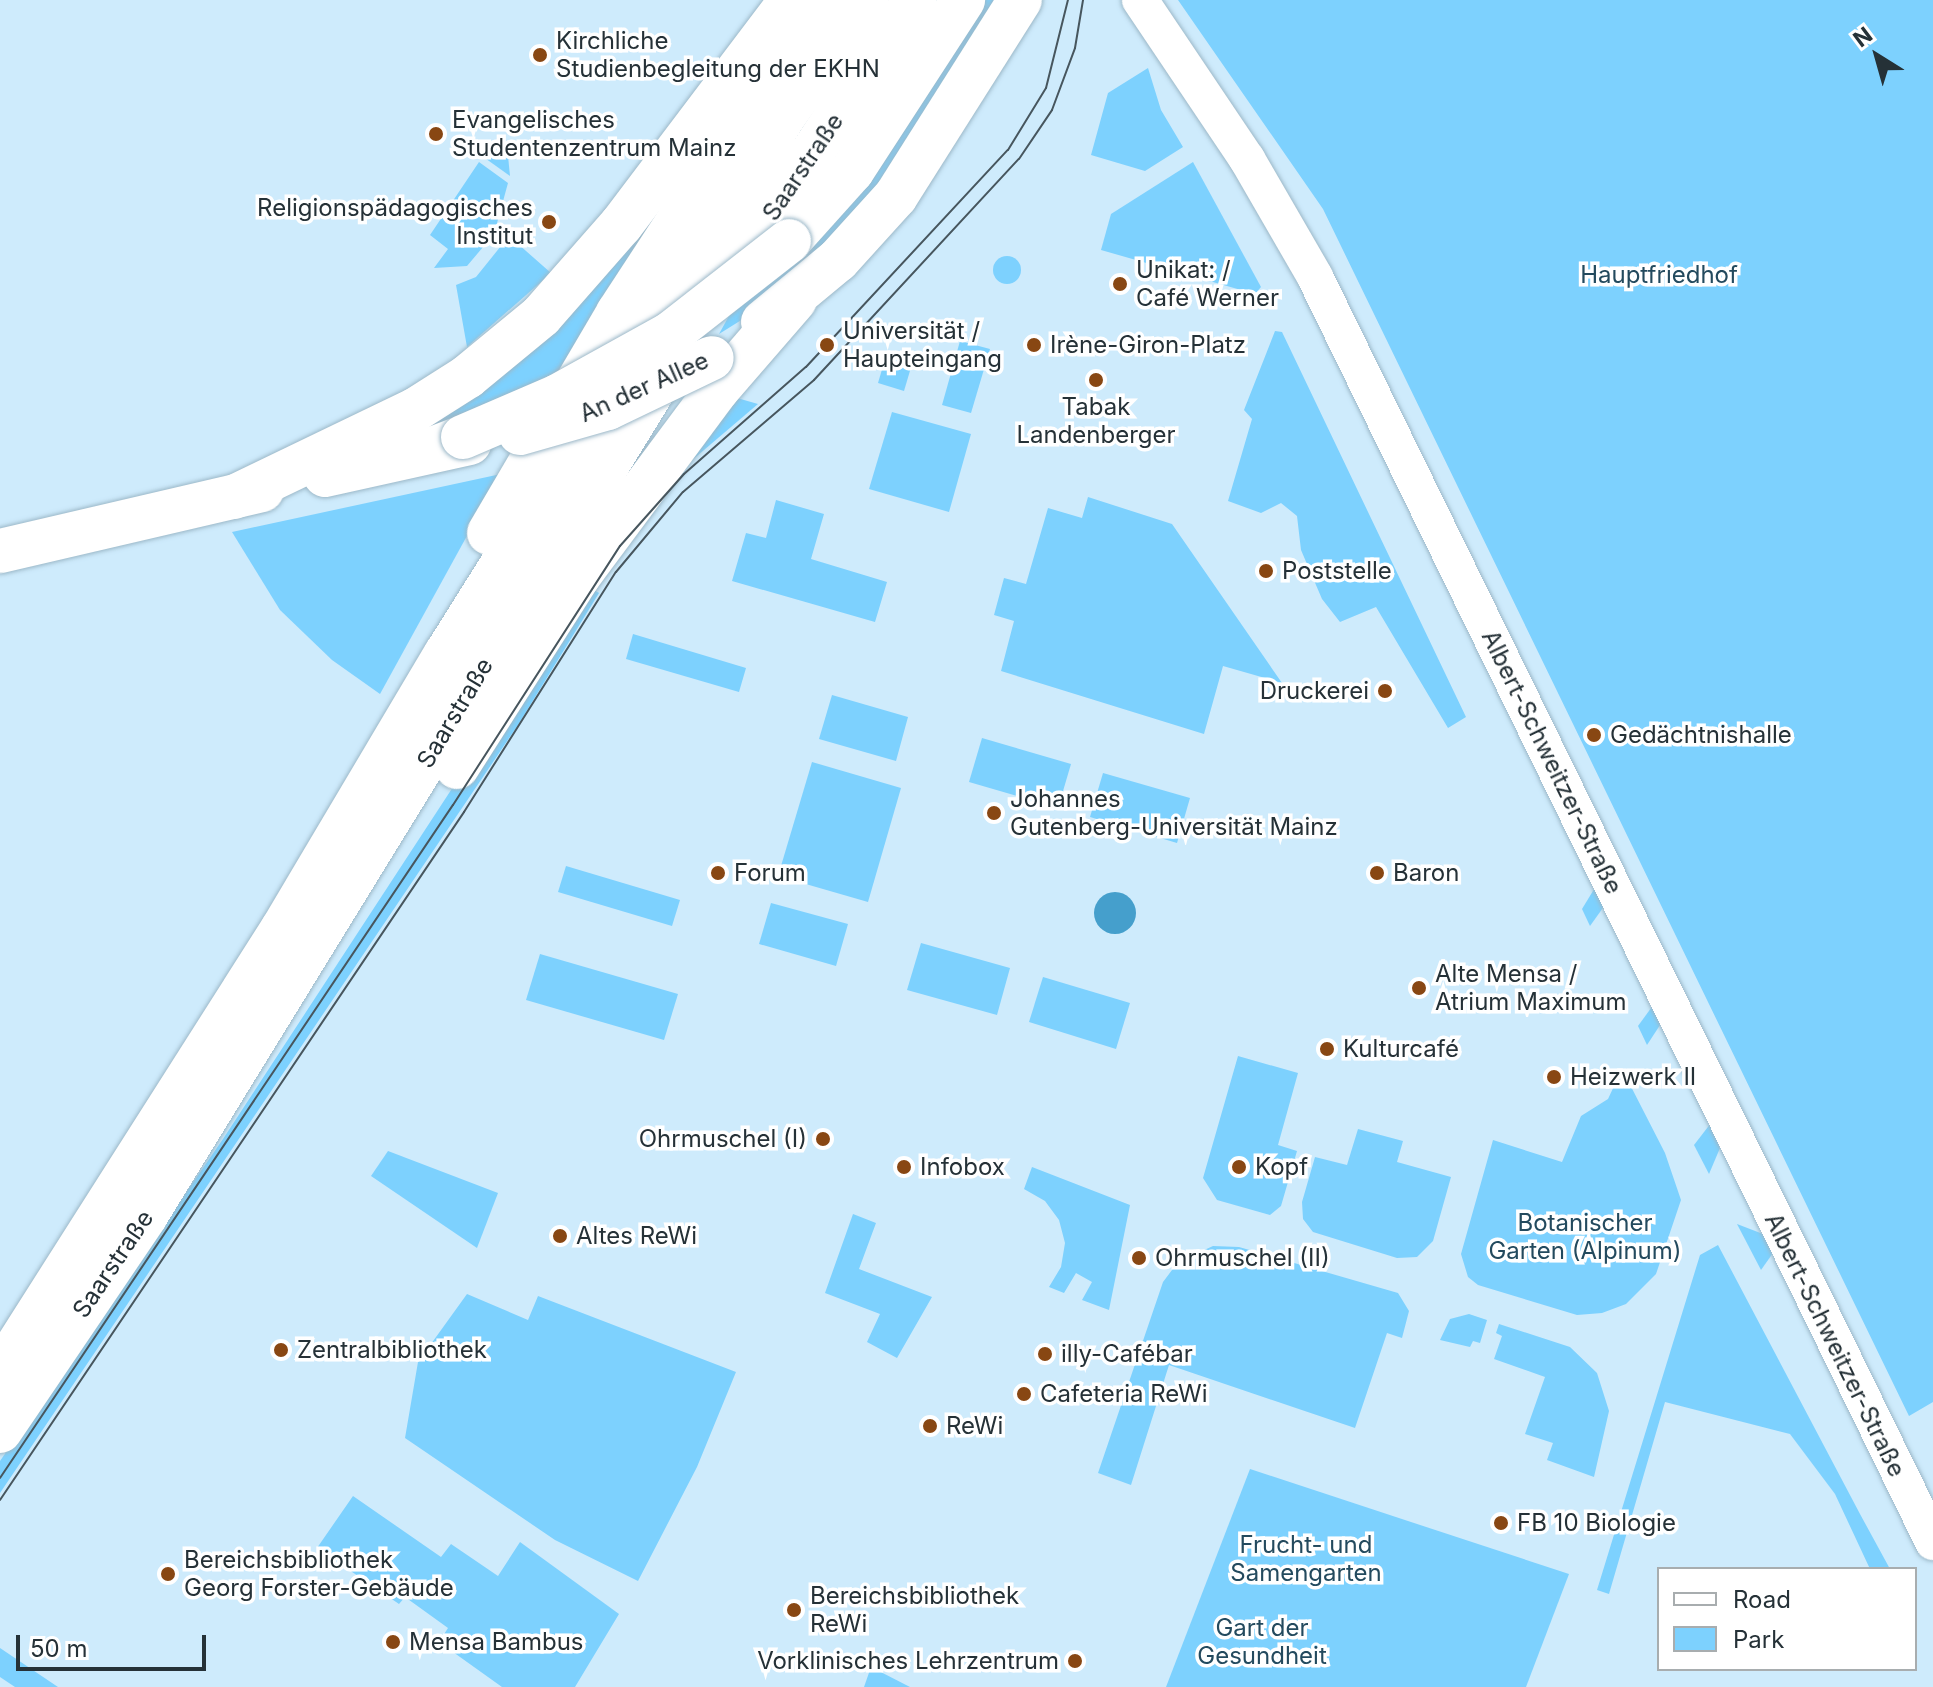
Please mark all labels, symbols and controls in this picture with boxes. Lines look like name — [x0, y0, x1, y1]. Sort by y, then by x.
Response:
north arrow — [1837, 16, 1917, 96]
text: N — [1848, 21, 1877, 52]
place label: Kirchliche Studienbegleitung der EKHN — [556, 27, 880, 83]
marker: Kirchliche Studienbegleitung der EKHN — [531, 46, 549, 64]
place label: Evangelisches Studentenzentrum Mainz — [452, 106, 736, 162]
street label: Saarstraße — [757, 108, 849, 226]
marker: Evangelisches Studentenzentrum Mainz — [427, 125, 445, 143]
place label: Religionspädagogisches Institut — [257, 194, 533, 250]
marker: Religionspädagogisches Institut — [540, 213, 558, 231]
place label: Unikat: / Café Werner — [1136, 256, 1279, 312]
park label: Hauptfriedhof — [1580, 261, 1738, 289]
marker: Unikat: / Café Werner — [1111, 275, 1129, 293]
place label: Universität / Haupteingang — [843, 317, 1002, 373]
place label: Irène-Giron-Platz — [1050, 331, 1246, 359]
marker: Universität / Haupteingang — [818, 336, 836, 354]
marker: Irène-Giron-Platz — [1025, 336, 1043, 354]
street label: An der Allee — [575, 346, 713, 428]
marker: Tabak Landenberger — [1087, 371, 1105, 389]
place label: Tabak Landenberger — [1016, 393, 1176, 449]
place label: Poststelle — [1282, 557, 1392, 585]
marker: Poststelle — [1257, 562, 1275, 580]
street label: Albert-Schweitzer-Straße — [1476, 626, 1628, 898]
street label: Saarstraße — [411, 653, 499, 773]
place label: Druckerei — [1260, 677, 1369, 705]
marker: Druckerei — [1376, 682, 1394, 700]
place label: Gedächtnishalle — [1610, 721, 1792, 749]
marker: Gedächtnishalle — [1585, 726, 1603, 744]
place label: Johannes Gutenberg-Universität Mainz — [1010, 785, 1338, 841]
marker: Johannes Gutenberg-Universität Mainz — [985, 804, 1003, 822]
place label: Forum — [734, 859, 806, 887]
place label: Baron — [1393, 859, 1459, 887]
marker: Forum — [709, 864, 727, 882]
marker: Baron — [1368, 864, 1386, 882]
place label: Alte Mensa / Atrium Maximum — [1435, 960, 1626, 1016]
marker: Alte Mensa / Atrium Maximum — [1410, 979, 1428, 997]
place label: Kulturcafé — [1343, 1035, 1459, 1063]
marker: Kulturcafé — [1318, 1040, 1336, 1058]
place label: Heizwerk II — [1570, 1063, 1696, 1091]
marker: Heizwerk II — [1545, 1068, 1563, 1086]
place label: Ohrmuschel (I) — [639, 1125, 807, 1153]
marker: Ohrmuschel (I) — [814, 1130, 832, 1148]
place label: Infobox — [920, 1153, 1005, 1181]
place label: Kopf — [1255, 1153, 1308, 1181]
marker: Infobox — [895, 1158, 913, 1176]
marker: Kopf — [1230, 1158, 1248, 1176]
street label: Saarstraße — [67, 1205, 159, 1323]
park label: Botanischer Garten (Alpinum) — [1488, 1209, 1682, 1265]
street label: Albert-Schweitzer-Straße — [1759, 1209, 1911, 1481]
place label: Altes ReWi — [576, 1222, 697, 1250]
marker: Altes ReWi — [551, 1227, 569, 1245]
place label: Ohrmuschel (II) — [1155, 1244, 1330, 1272]
marker: Ohrmuschel (II) — [1130, 1249, 1148, 1267]
place label: Zentralbibliothek — [297, 1336, 487, 1364]
place label: illy-Cafébar — [1061, 1340, 1193, 1368]
marker: Zentralbibliothek — [272, 1341, 290, 1359]
marker: illy-Cafébar — [1036, 1345, 1054, 1363]
place label: Cafeteria ReWi — [1040, 1380, 1208, 1408]
marker: Cafeteria ReWi — [1015, 1385, 1033, 1403]
place label: ReWi — [946, 1412, 1003, 1440]
marker: ReWi — [921, 1417, 939, 1435]
place label: FB 10 Biologie — [1517, 1509, 1676, 1537]
marker: FB 10 Biologie — [1492, 1514, 1510, 1532]
park label: Frucht- und Samengarten — [1230, 1531, 1382, 1587]
place label: Bereichsbibliothek Georg Forster-Gebäude — [184, 1546, 454, 1602]
marker: Bereichsbibliothek Georg Forster-Gebäude — [159, 1565, 177, 1583]
legend — [1657, 1567, 1917, 1671]
place label: Bereichsbibliothek ReWi — [810, 1582, 1019, 1638]
text: Road — [1733, 1585, 1791, 1614]
marker: Bereichsbibliothek ReWi — [785, 1601, 803, 1619]
park label: Gart der Gesundheit — [1197, 1614, 1327, 1670]
scale bar — [20, 1619, 210, 1669]
text: Park — [1733, 1625, 1784, 1654]
place label: Mensa Bambus — [409, 1628, 584, 1656]
marker: Mensa Bambus — [384, 1633, 402, 1651]
text: 50 m — [30, 1634, 88, 1663]
place label: Vorklinisches Lehrzentrum — [757, 1647, 1059, 1675]
marker: Vorklinisches Lehrzentrum — [1066, 1652, 1084, 1670]

